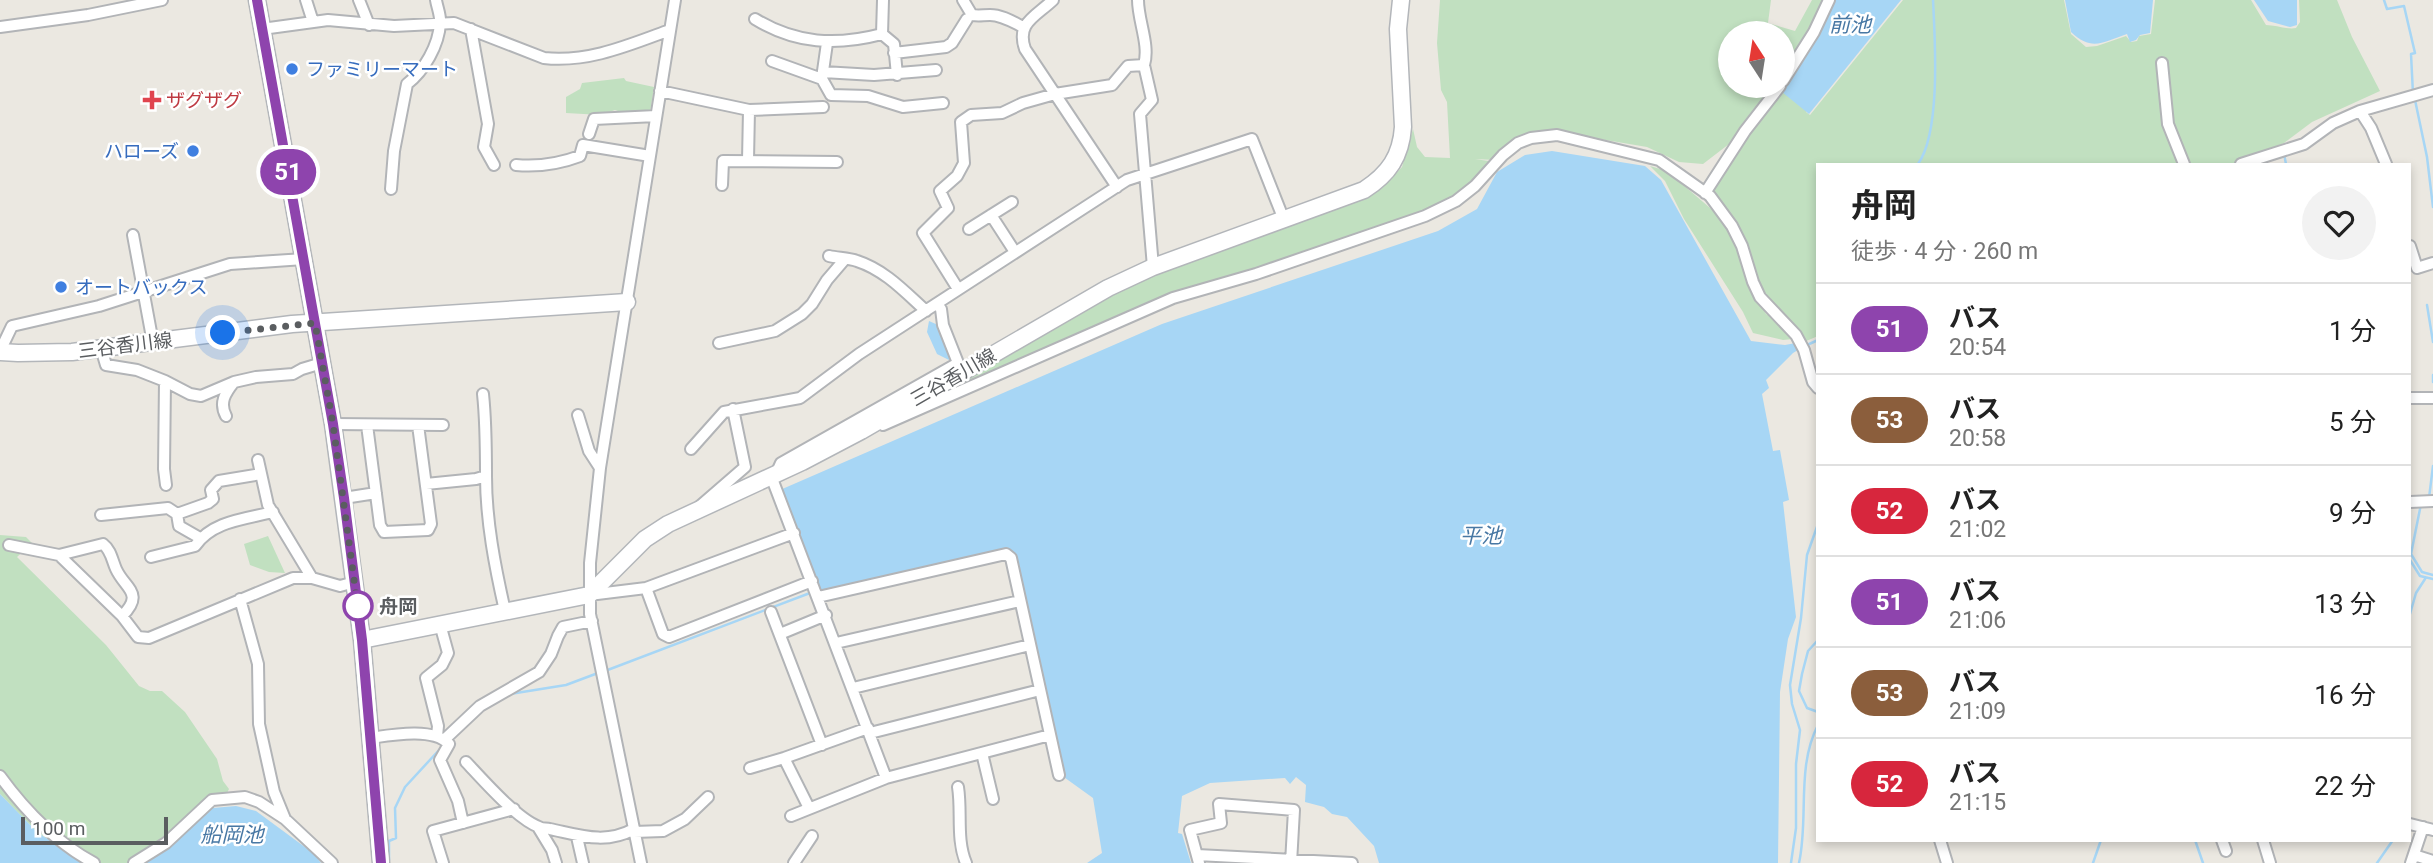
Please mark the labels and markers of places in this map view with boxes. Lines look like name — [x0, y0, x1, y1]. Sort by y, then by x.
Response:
place label: ファミリーマート — [306, 58, 458, 81]
marker: ファミリーマート — [284, 61, 300, 77]
place label: ザグザグ — [166, 89, 242, 112]
marker: ザグザグ — [144, 92, 160, 108]
place label: ハローズ — [104, 140, 179, 163]
marker: ハローズ — [185, 143, 201, 159]
place label: オートバックス — [75, 276, 207, 299]
marker: オートバックス — [53, 279, 69, 295]
marker: 舟岡 — [343, 591, 373, 621]
place label: 舟岡 — [379, 595, 417, 618]

